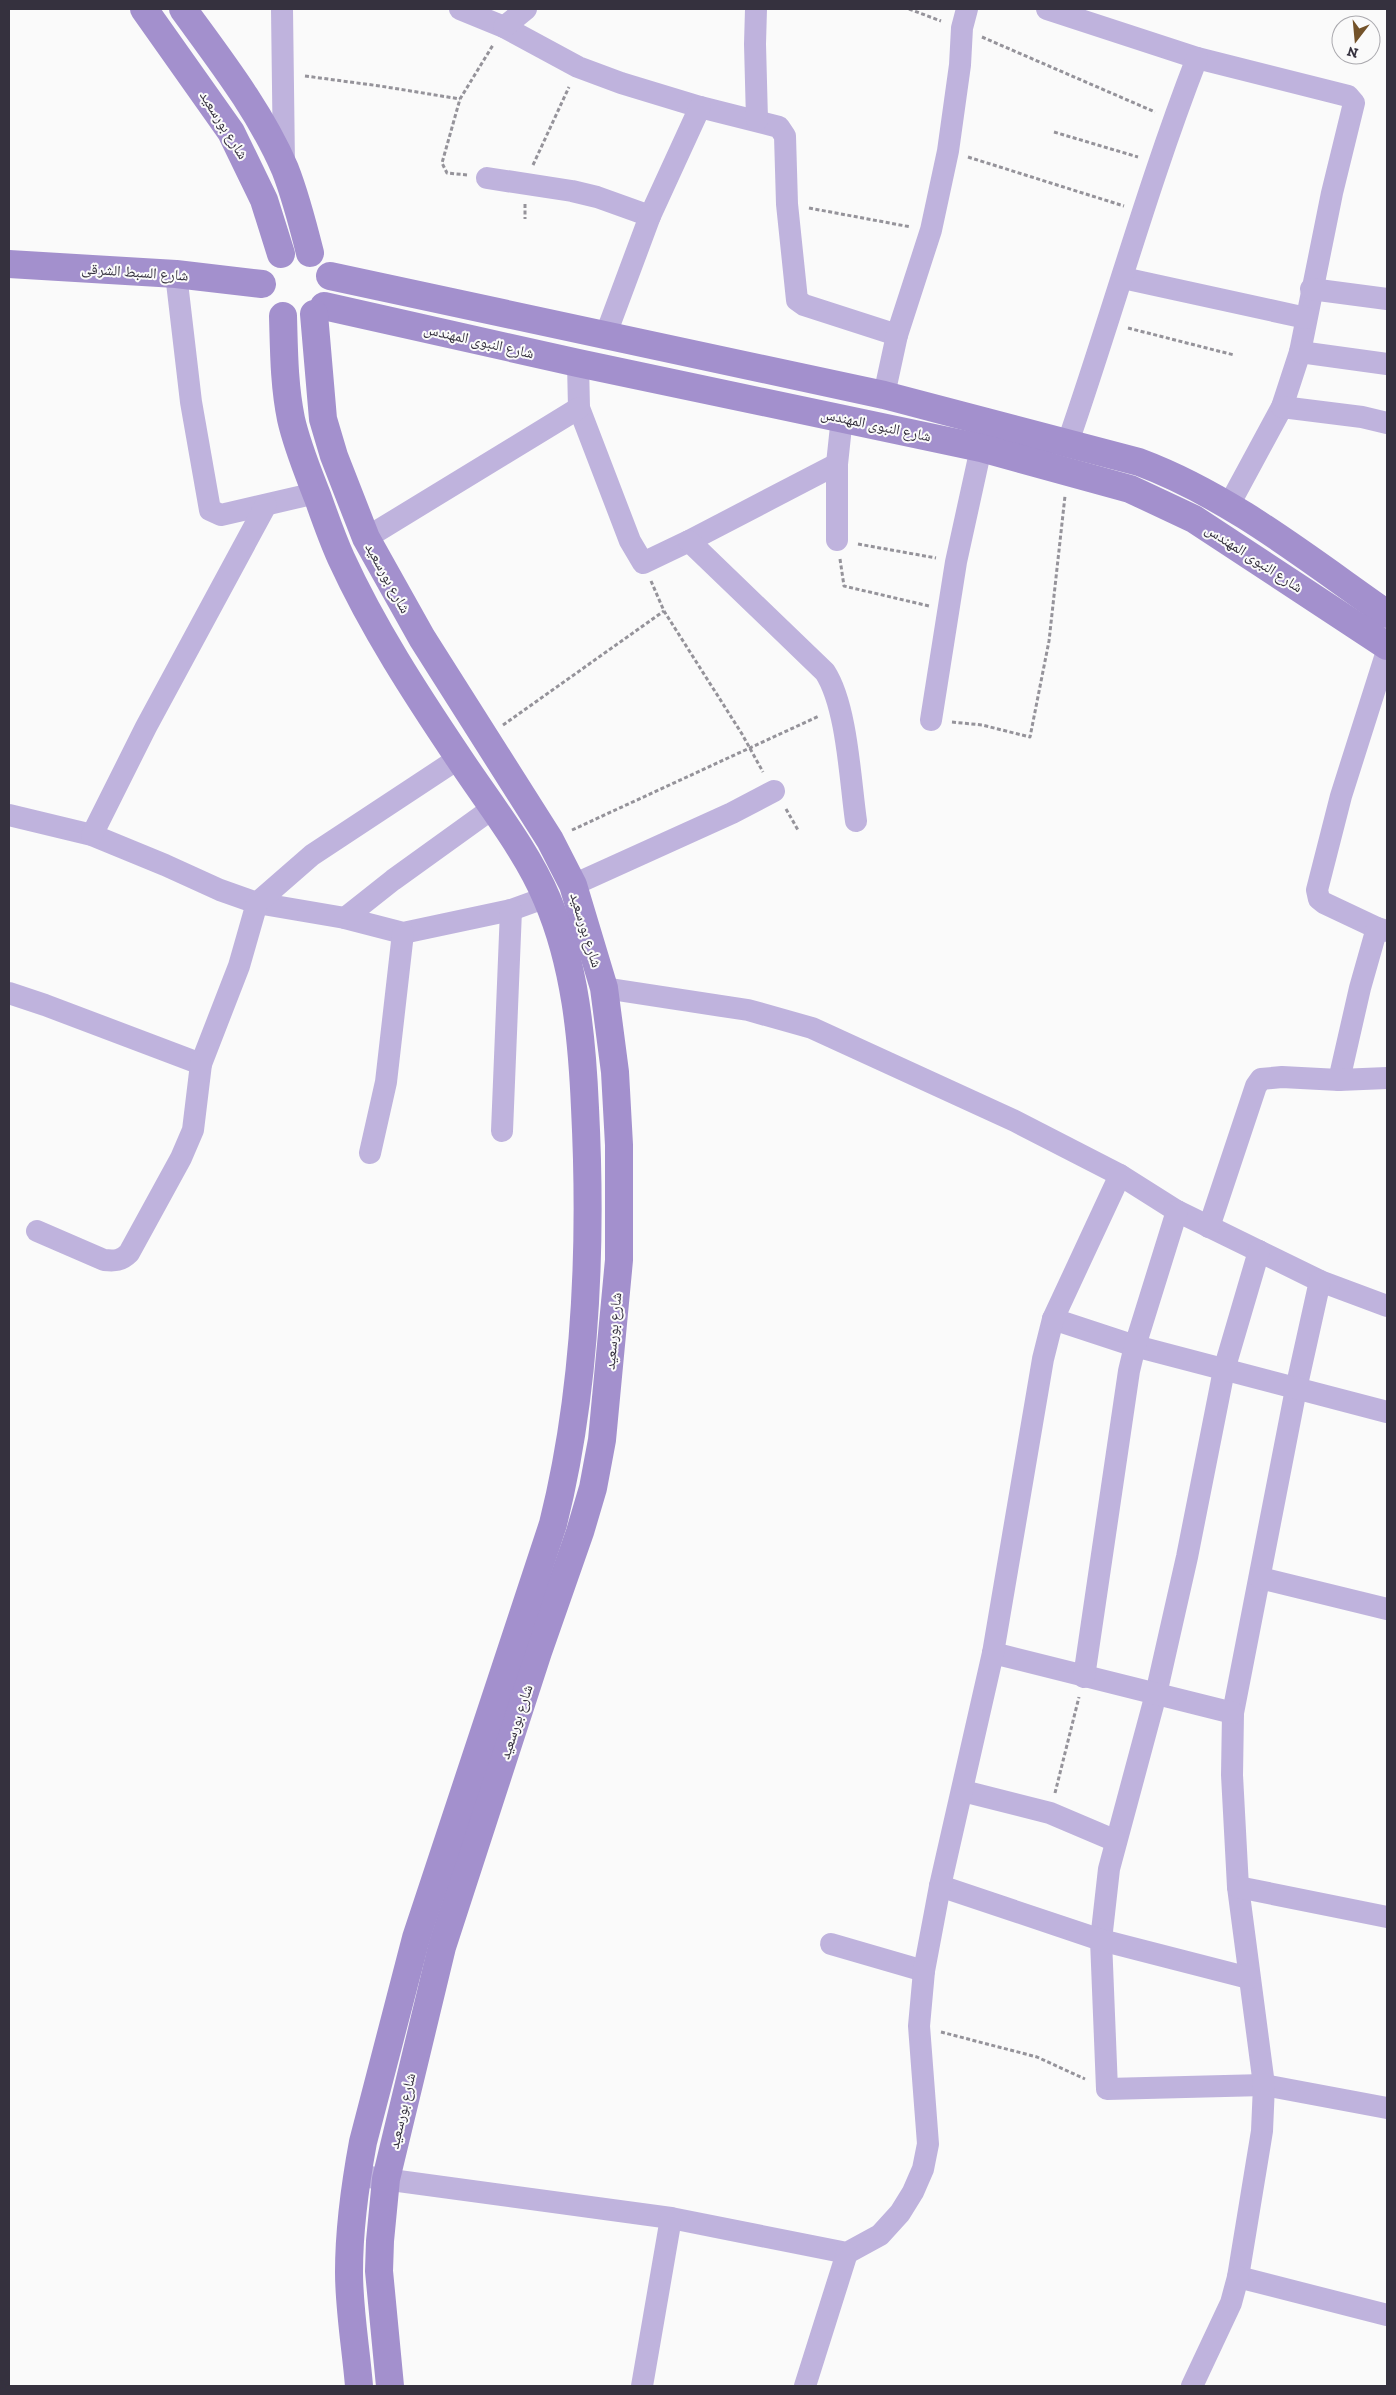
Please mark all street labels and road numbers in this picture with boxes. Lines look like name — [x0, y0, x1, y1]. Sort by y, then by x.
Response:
street label: شارع بورسعيد — [195, 87, 252, 163]
street label: شارع السبط الشرقى — [81, 259, 189, 286]
street label: شارع النبوى المهندس — [422, 320, 536, 363]
street label: شارع النبوى المهندس — [819, 405, 933, 446]
street label: شارع النبوى المهندس — [1201, 520, 1306, 597]
street label: شارع بورسعيد — [360, 540, 415, 617]
street label: شارع بورسعيد — [565, 890, 606, 970]
street label: شارع بورسعيد — [601, 1292, 626, 1370]
street label: شارع بورسعيد — [495, 1682, 538, 1762]
street label: شارع بورسعيد — [385, 2071, 420, 2151]

